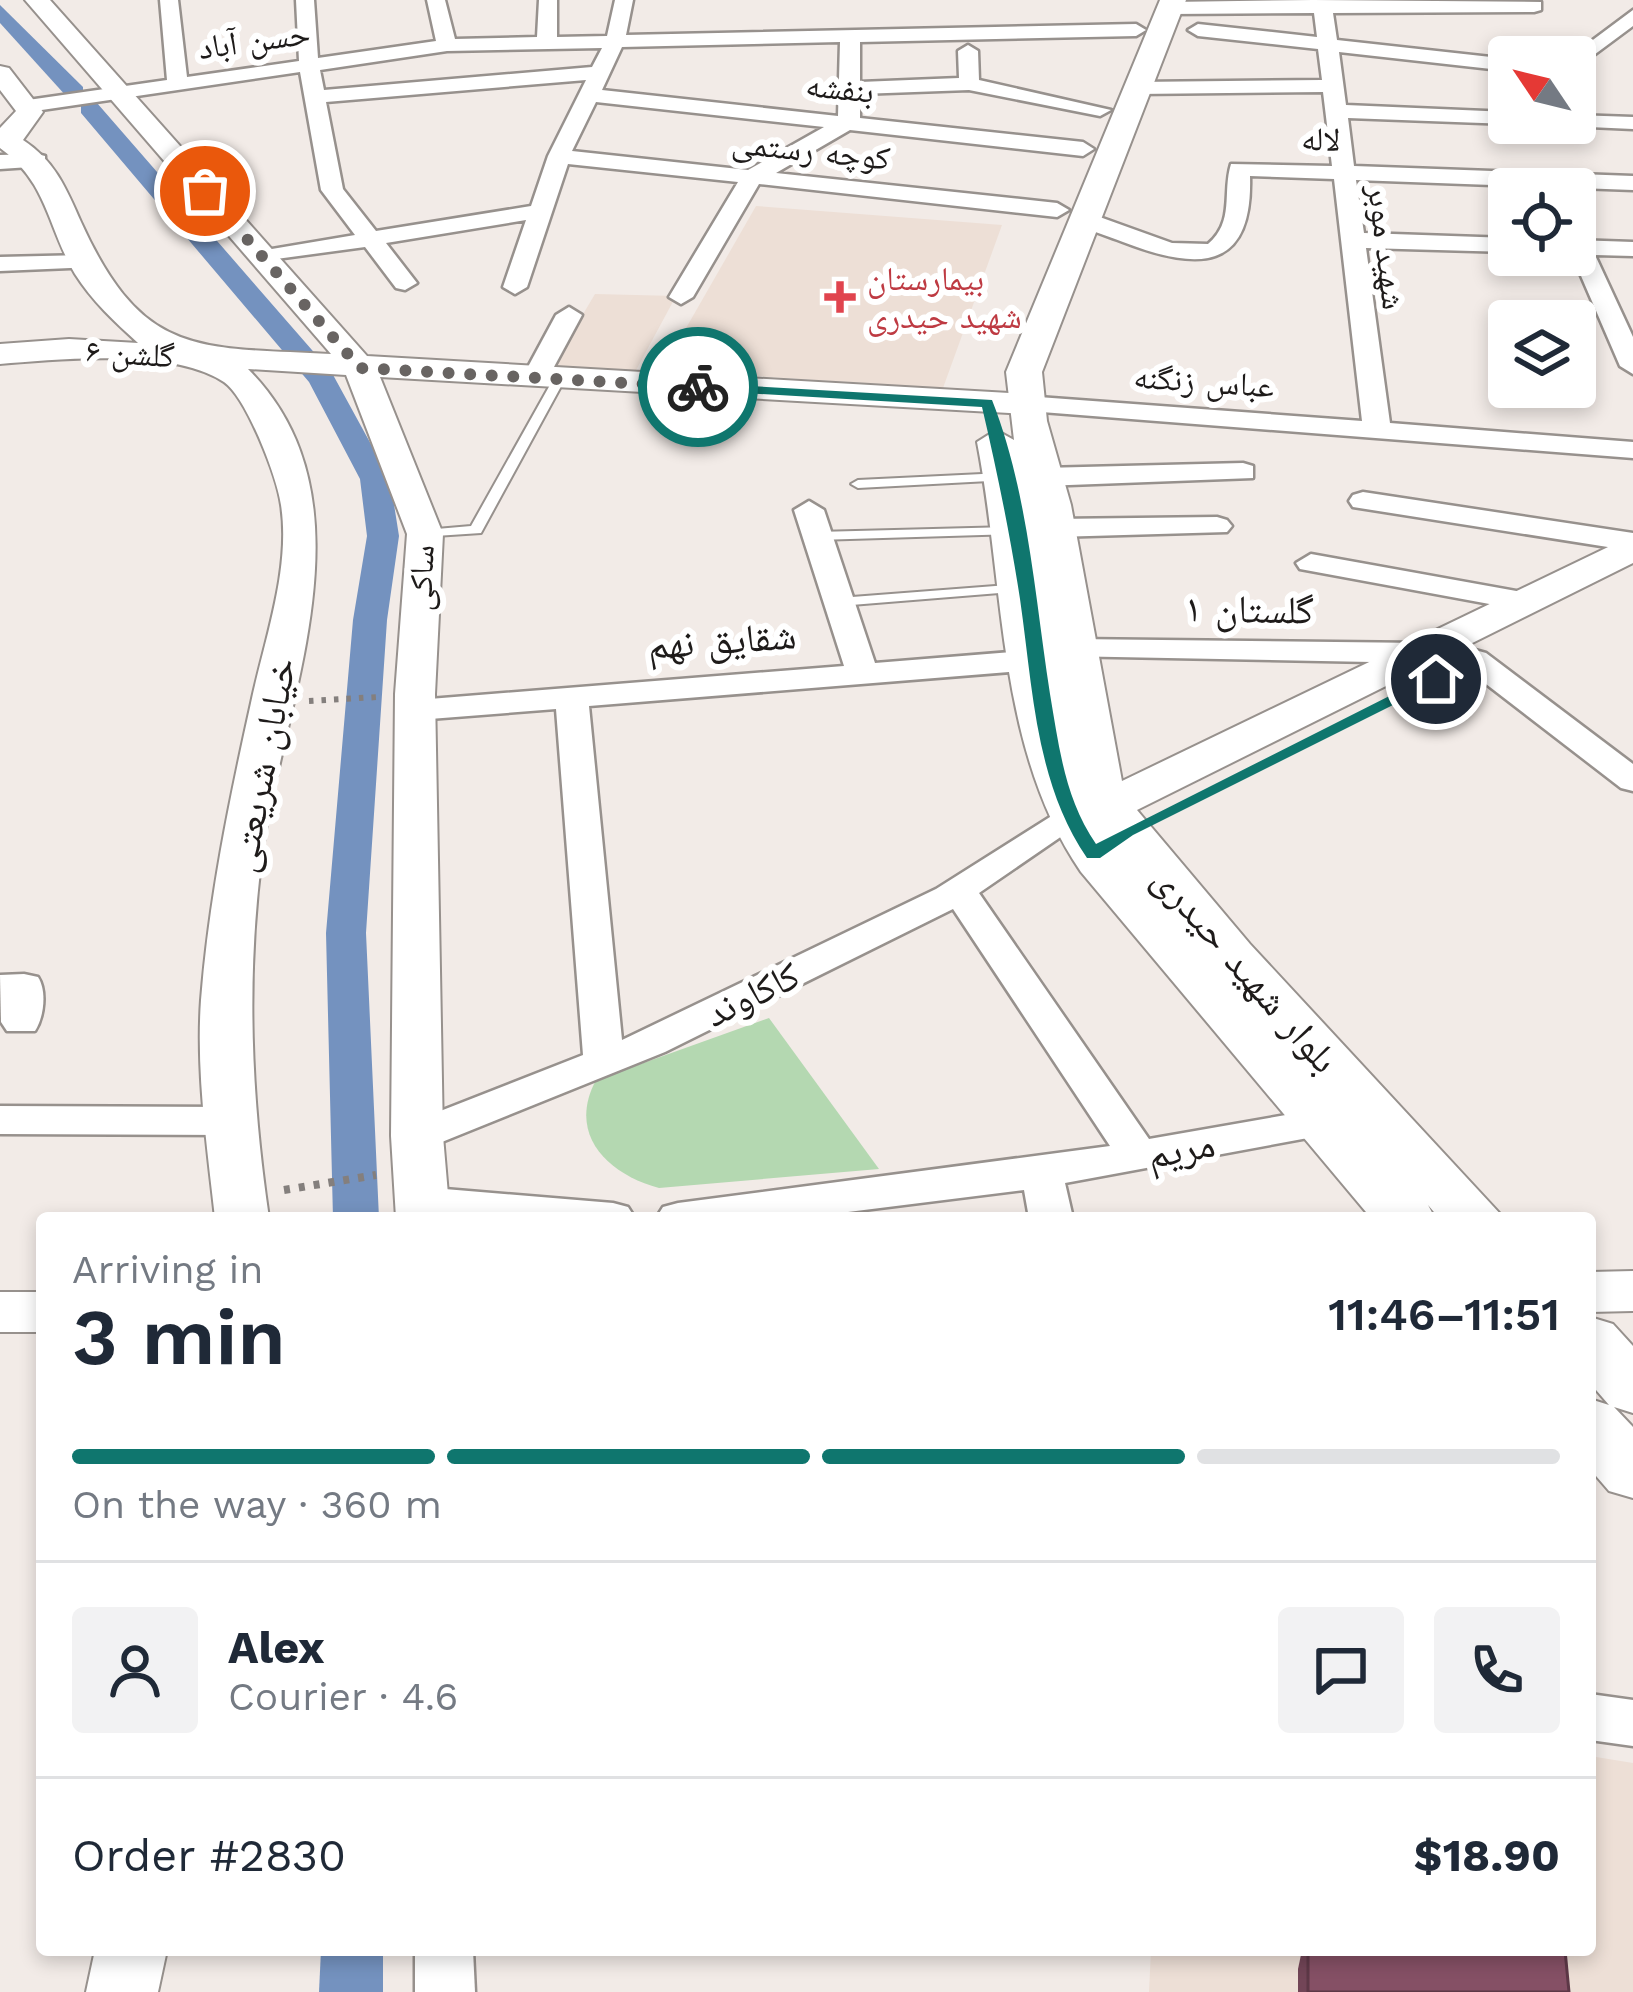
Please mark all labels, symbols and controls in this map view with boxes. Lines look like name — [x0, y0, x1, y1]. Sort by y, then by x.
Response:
street label: حسن آباد — [196, 13, 312, 68]
north arrow — [1488, 36, 1596, 144]
map controls — [1488, 36, 1596, 408]
street label: بنفشه — [804, 65, 876, 111]
street label: لاله — [1301, 119, 1341, 159]
street label: کوچه رستمی — [730, 122, 892, 179]
pin — [154, 140, 256, 242]
icon: bag — [172, 158, 238, 224]
button: locate — [1488, 168, 1596, 276]
street label: شهید موبر — [1360, 181, 1414, 312]
place label: بیمارستان شهید حیدری — [867, 259, 1022, 337]
marker: بیمارستان شهید حیدری — [824, 281, 856, 313]
button: layers — [1488, 300, 1596, 408]
courier — [638, 327, 758, 447]
street label: گلشن ۶ — [84, 330, 176, 377]
icon: bike — [665, 354, 731, 420]
street label: عباس زنگنه — [1132, 357, 1276, 406]
street label: ساکی — [400, 544, 443, 612]
street label: گلستان ۱ — [1184, 585, 1314, 634]
street label: شقایق نهم — [646, 612, 798, 671]
pin — [1385, 628, 1487, 730]
icon: home — [1403, 646, 1469, 712]
street label: خیابان شریعتی — [219, 654, 307, 876]
street label: بلوار شهید حیدری — [1143, 857, 1348, 1082]
street label: کاکاوند — [697, 952, 807, 1036]
street label: مریم — [1144, 1120, 1219, 1180]
text: Arriving in — [72, 1247, 263, 1292]
text: 11:46–11:51 — [1328, 1288, 1560, 1341]
text: 3 min — [72, 1291, 286, 1383]
text: On the way · 360 m — [72, 1482, 442, 1527]
button: person — [72, 1607, 198, 1733]
button: chat — [1278, 1607, 1404, 1733]
button: phone — [1434, 1607, 1560, 1733]
text: Alex — [228, 1621, 325, 1674]
text: Courier · 4.6 — [228, 1674, 458, 1719]
text: Order #2830 — [72, 1829, 346, 1882]
text: $18.90 — [1414, 1829, 1560, 1882]

